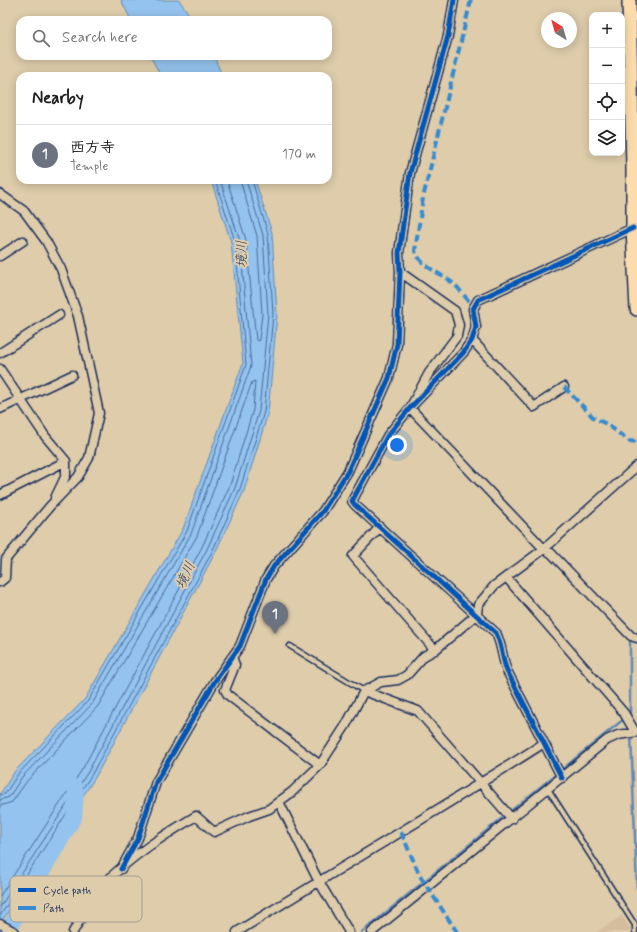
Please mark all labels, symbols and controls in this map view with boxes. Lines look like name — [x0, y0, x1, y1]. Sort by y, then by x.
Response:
north arrow — [541, 12, 577, 48]
map controls — [589, 12, 625, 156]
button: + — [589, 12, 625, 48]
search box — [16, 16, 332, 60]
icon: search — [30, 27, 52, 49]
text: Search here — [62, 28, 138, 48]
button: − — [589, 48, 625, 84]
button: locate — [589, 84, 625, 120]
text: Nearby — [32, 87, 84, 109]
button: layers — [589, 120, 625, 156]
text: 西方寺 — [70, 138, 115, 158]
text: 1 — [42, 146, 48, 163]
text: 170 m — [282, 146, 316, 163]
text: Temple — [70, 158, 108, 175]
water label: 境川 — [233, 240, 251, 268]
your location — [387, 435, 407, 455]
water label: 境川 — [172, 559, 200, 592]
pin: 1 — [262, 601, 288, 634]
legend — [10, 876, 142, 922]
text: Cycle path — [43, 884, 91, 898]
text: Path — [43, 902, 64, 916]

